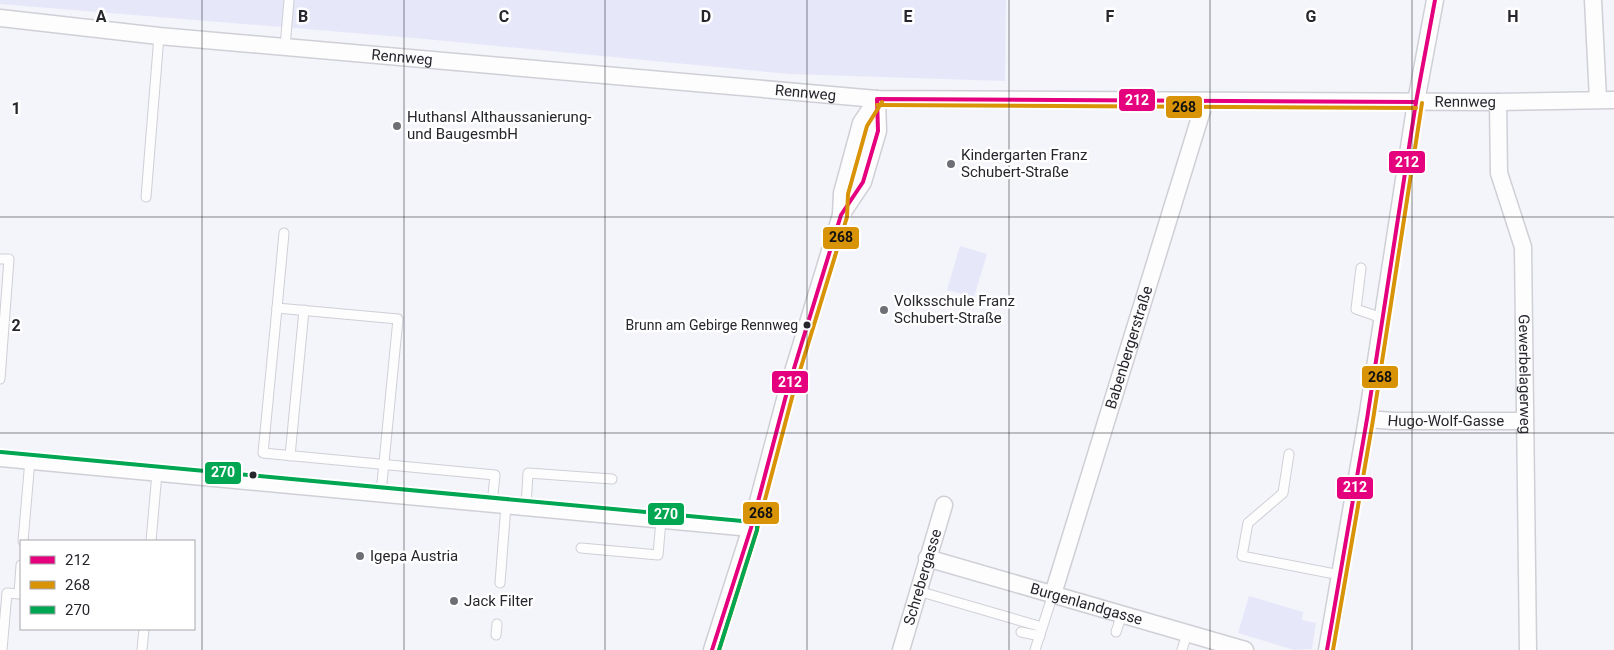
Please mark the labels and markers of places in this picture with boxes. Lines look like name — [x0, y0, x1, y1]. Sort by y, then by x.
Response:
place label: Huthansl Althaussanierung- und BaugesmbH — [407, 108, 591, 143]
marker: Huthansl Althaussanierung- und BaugesmbH — [391, 120, 403, 132]
place label: Kindergarten Franz Schubert-Straße — [961, 146, 1087, 181]
marker: Kindergarten Franz Schubert-Straße — [945, 158, 957, 170]
place label: Volksschule Franz Schubert-Straße — [894, 292, 1015, 327]
marker: Volksschule Franz Schubert-Straße — [878, 304, 890, 316]
place label: Brunn am Gebirge Rennweg — [626, 317, 798, 333]
marker: Brunn am Gebirge Rennweg — [802, 320, 812, 330]
unlabelled marker — [248, 470, 258, 480]
place label: Igepa Austria — [370, 547, 458, 565]
marker: Igepa Austria — [354, 550, 366, 562]
place label: Jack Filter — [464, 592, 533, 610]
marker: Jack Filter — [448, 595, 460, 607]

